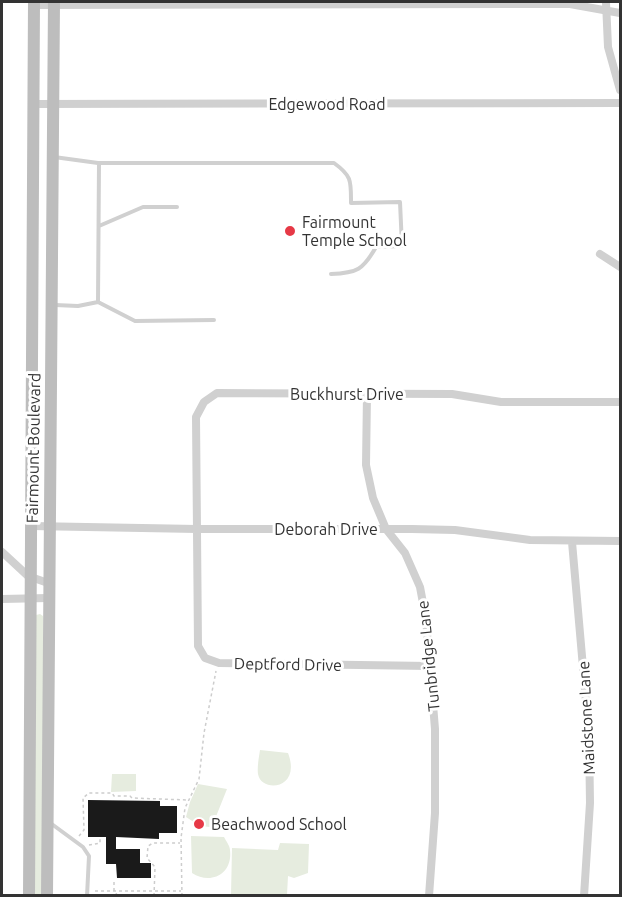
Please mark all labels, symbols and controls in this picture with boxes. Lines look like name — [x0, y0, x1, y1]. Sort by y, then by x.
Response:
street label: Edgewood Road — [268, 95, 386, 113]
place label: Fairmount Temple School — [302, 213, 407, 249]
marker: Fairmount Temple School — [283, 224, 297, 238]
street label: Fairmount Boulevard — [23, 373, 43, 523]
street label: Buckhurst Drive — [290, 385, 404, 403]
street label: Deborah Drive — [274, 520, 378, 538]
street label: Tunbridge Lane — [413, 600, 443, 712]
street label: Deptford Drive — [234, 654, 342, 674]
street label: Maidstone Lane — [574, 661, 598, 775]
place label: Beachwood School — [211, 815, 347, 833]
marker: Beachwood School — [192, 817, 206, 831]

